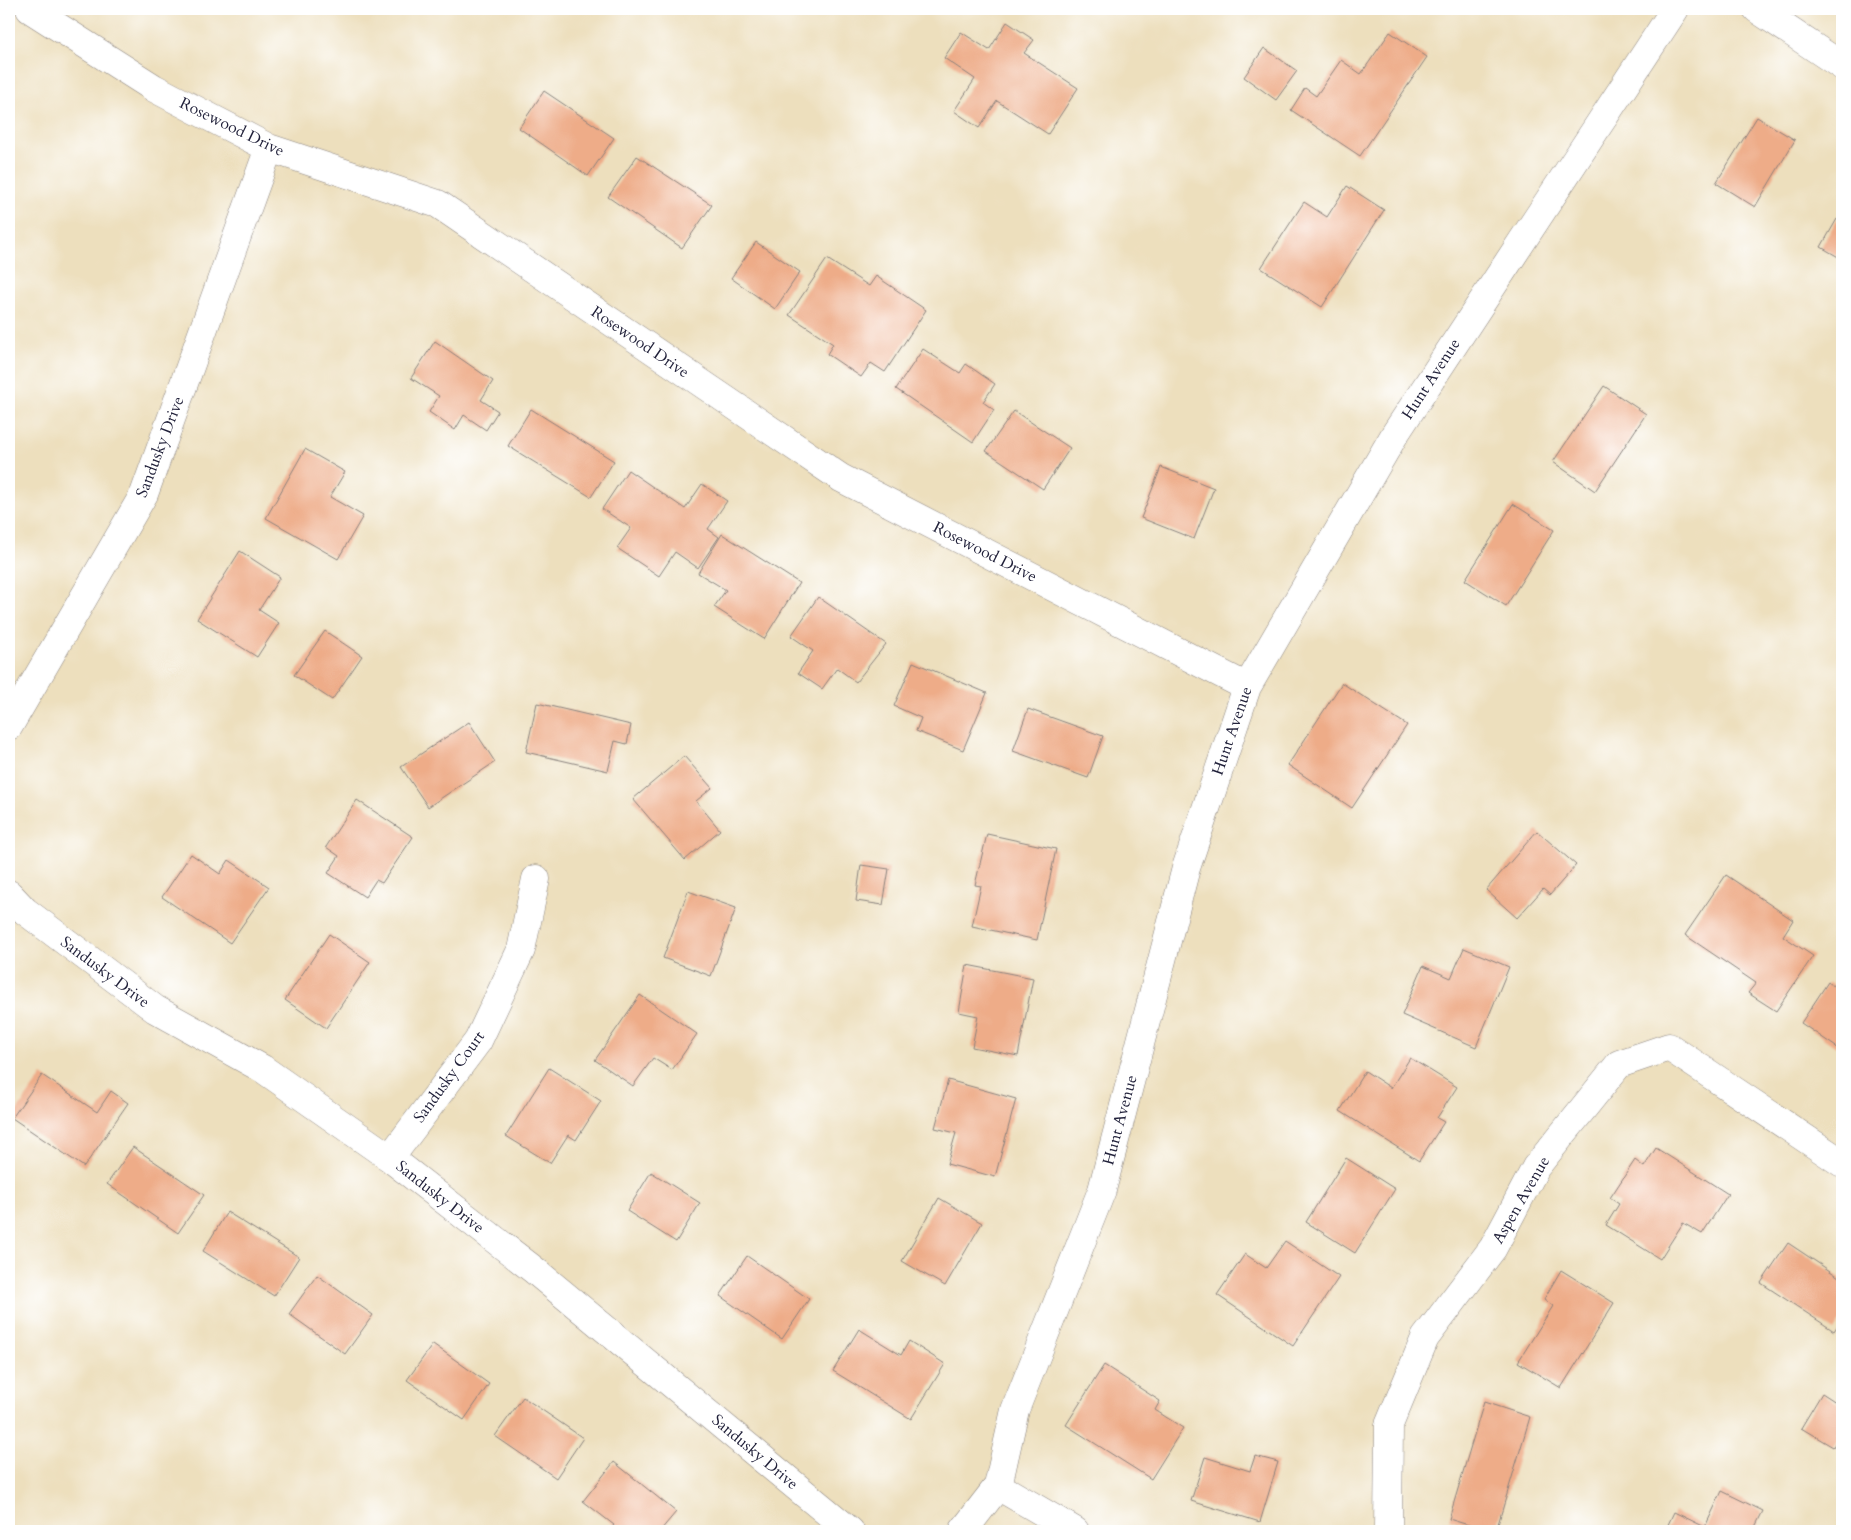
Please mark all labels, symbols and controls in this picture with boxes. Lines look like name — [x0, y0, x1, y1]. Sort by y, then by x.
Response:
street label: Rosewood Drive — [176, 92, 288, 162]
street label: Rosewood Drive — [587, 301, 693, 383]
street label: Hunt Avenue — [1397, 334, 1465, 424]
street label: Sandusky Drive — [131, 393, 189, 501]
street label: Rosewood Drive — [929, 516, 1041, 588]
street label: Hunt Avenue — [1207, 684, 1257, 778]
street label: Sandusky Drive — [56, 931, 154, 1013]
street label: Sandusky Court — [408, 1027, 490, 1127]
street label: Hunt Avenue — [1097, 1072, 1143, 1168]
street label: Aspen Avenue — [1487, 1152, 1555, 1248]
street label: Sandusky Drive — [391, 1155, 489, 1239]
street label: Sandusky Drive — [707, 1409, 803, 1495]

